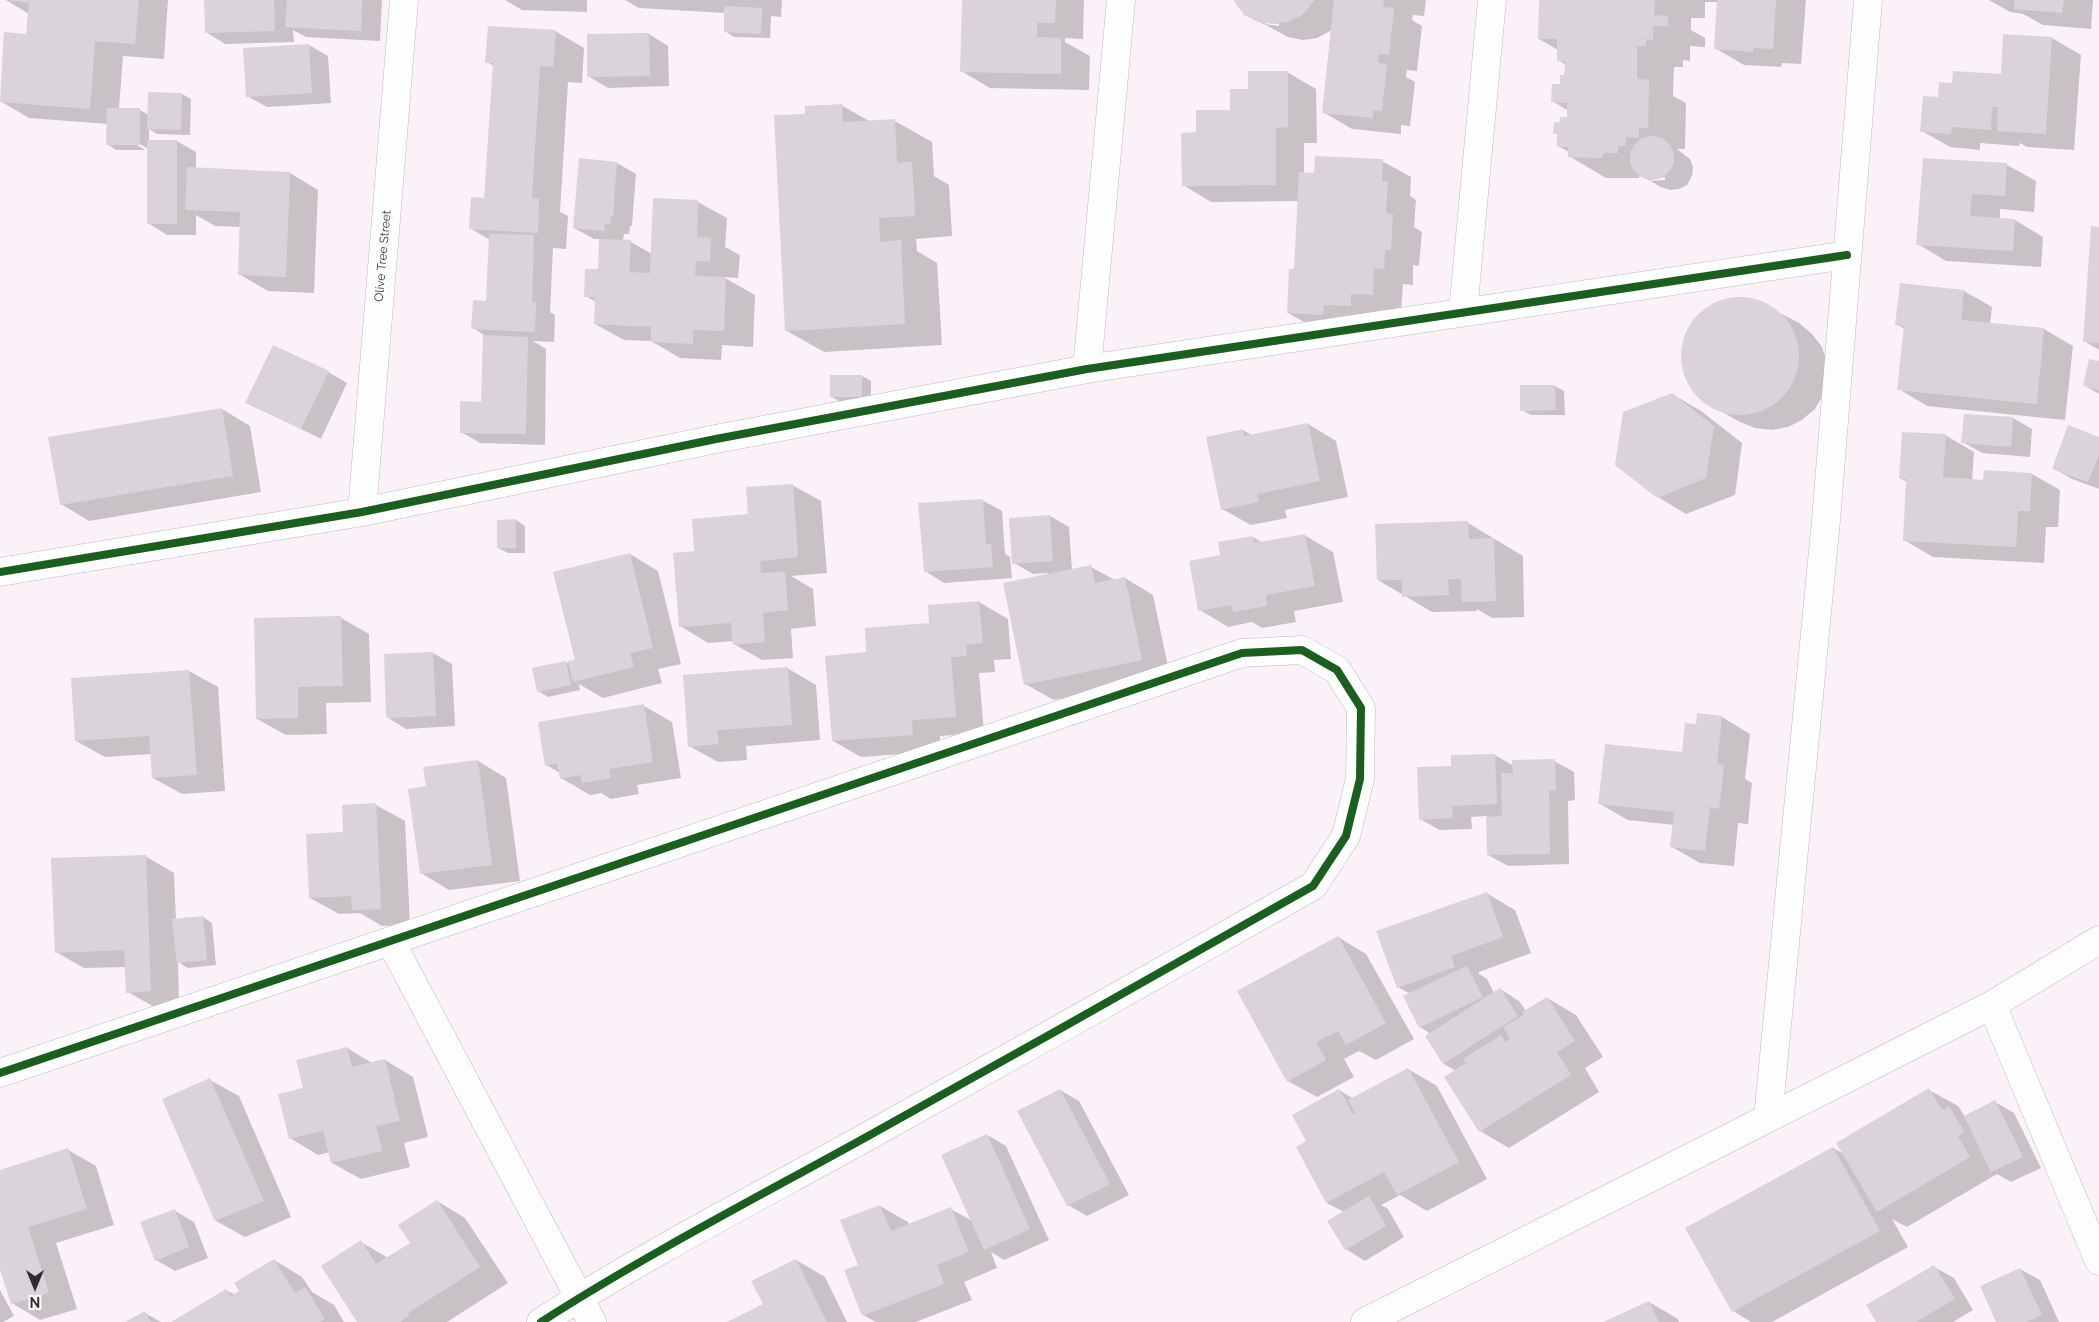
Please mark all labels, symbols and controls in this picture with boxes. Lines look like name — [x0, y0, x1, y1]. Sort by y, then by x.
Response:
street label: Olive Tree Street — [372, 210, 394, 302]
north arrow — [10, 1262, 60, 1312]
text: N — [30, 1294, 40, 1310]

